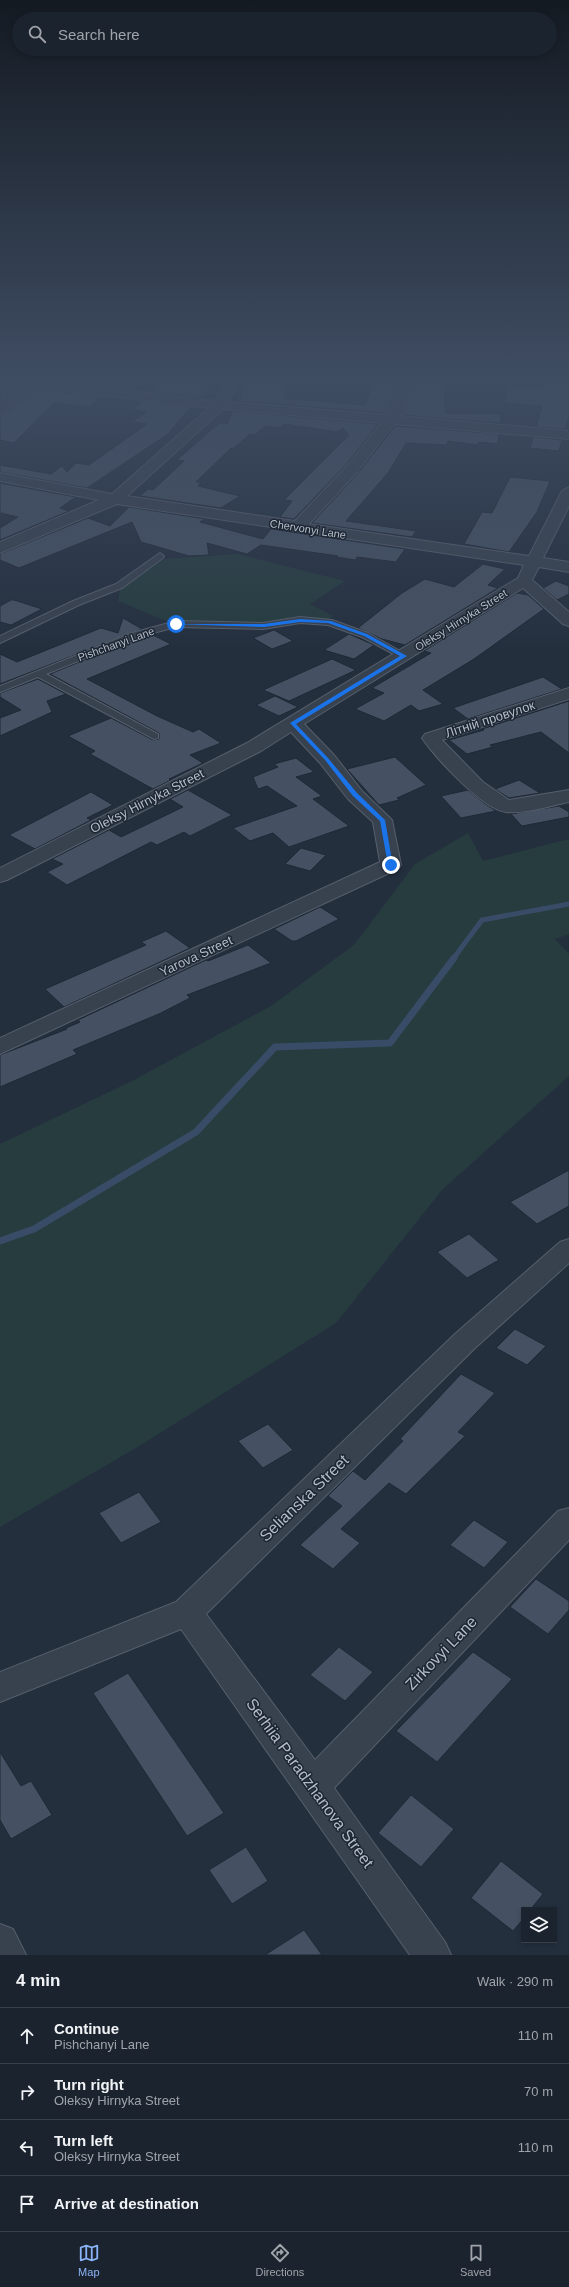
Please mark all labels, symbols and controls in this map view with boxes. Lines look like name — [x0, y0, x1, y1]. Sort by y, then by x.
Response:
search box — [12, 12, 557, 56]
icon: search — [26, 23, 48, 45]
text: Search here — [58, 26, 140, 43]
street label: Chervonyi Lane — [269, 517, 347, 541]
street label: Oleksy Hirnyka Street — [413, 587, 509, 653]
route start — [167, 615, 185, 633]
street label: Pishchanyi Lane — [76, 625, 156, 663]
street label: Літній провулок — [443, 697, 537, 741]
street label: Oleksy Hirnyka Street — [88, 766, 207, 836]
route end — [382, 856, 400, 874]
street label: Yarova Street — [157, 932, 235, 979]
street label: Selianska Street — [256, 1451, 352, 1545]
street label: Zirkovyi Lane — [402, 1613, 480, 1693]
street label: Serhiia Paradzhanova Street — [243, 1695, 377, 1871]
map controls — [521, 1907, 557, 1943]
button: layers — [521, 1907, 557, 1943]
text: 4 min — [16, 1971, 60, 1990]
text: Walk · 290 m — [477, 1974, 553, 1989]
text: Continue — [54, 2020, 119, 2037]
icon: ahead — [16, 2025, 38, 2047]
text: 110 m — [518, 2028, 553, 2043]
text: Pishchanyi Lane — [54, 2037, 149, 2052]
text: Turn right — [54, 2076, 124, 2093]
icon: right — [16, 2081, 38, 2103]
text: 70 m — [524, 2084, 553, 2099]
text: Oleksy Hirnyka Street — [54, 2093, 180, 2108]
text: Turn left — [54, 2132, 113, 2149]
icon: left — [16, 2137, 38, 2159]
text: 110 m — [518, 2140, 553, 2155]
text: Oleksy Hirnyka Street — [54, 2149, 180, 2164]
icon: arrive — [16, 2193, 38, 2215]
text: Arrive at destination — [54, 2195, 199, 2212]
tab: Map — [78, 2242, 100, 2278]
tab: Directions — [255, 2242, 304, 2278]
tab: Saved — [460, 2242, 491, 2278]

